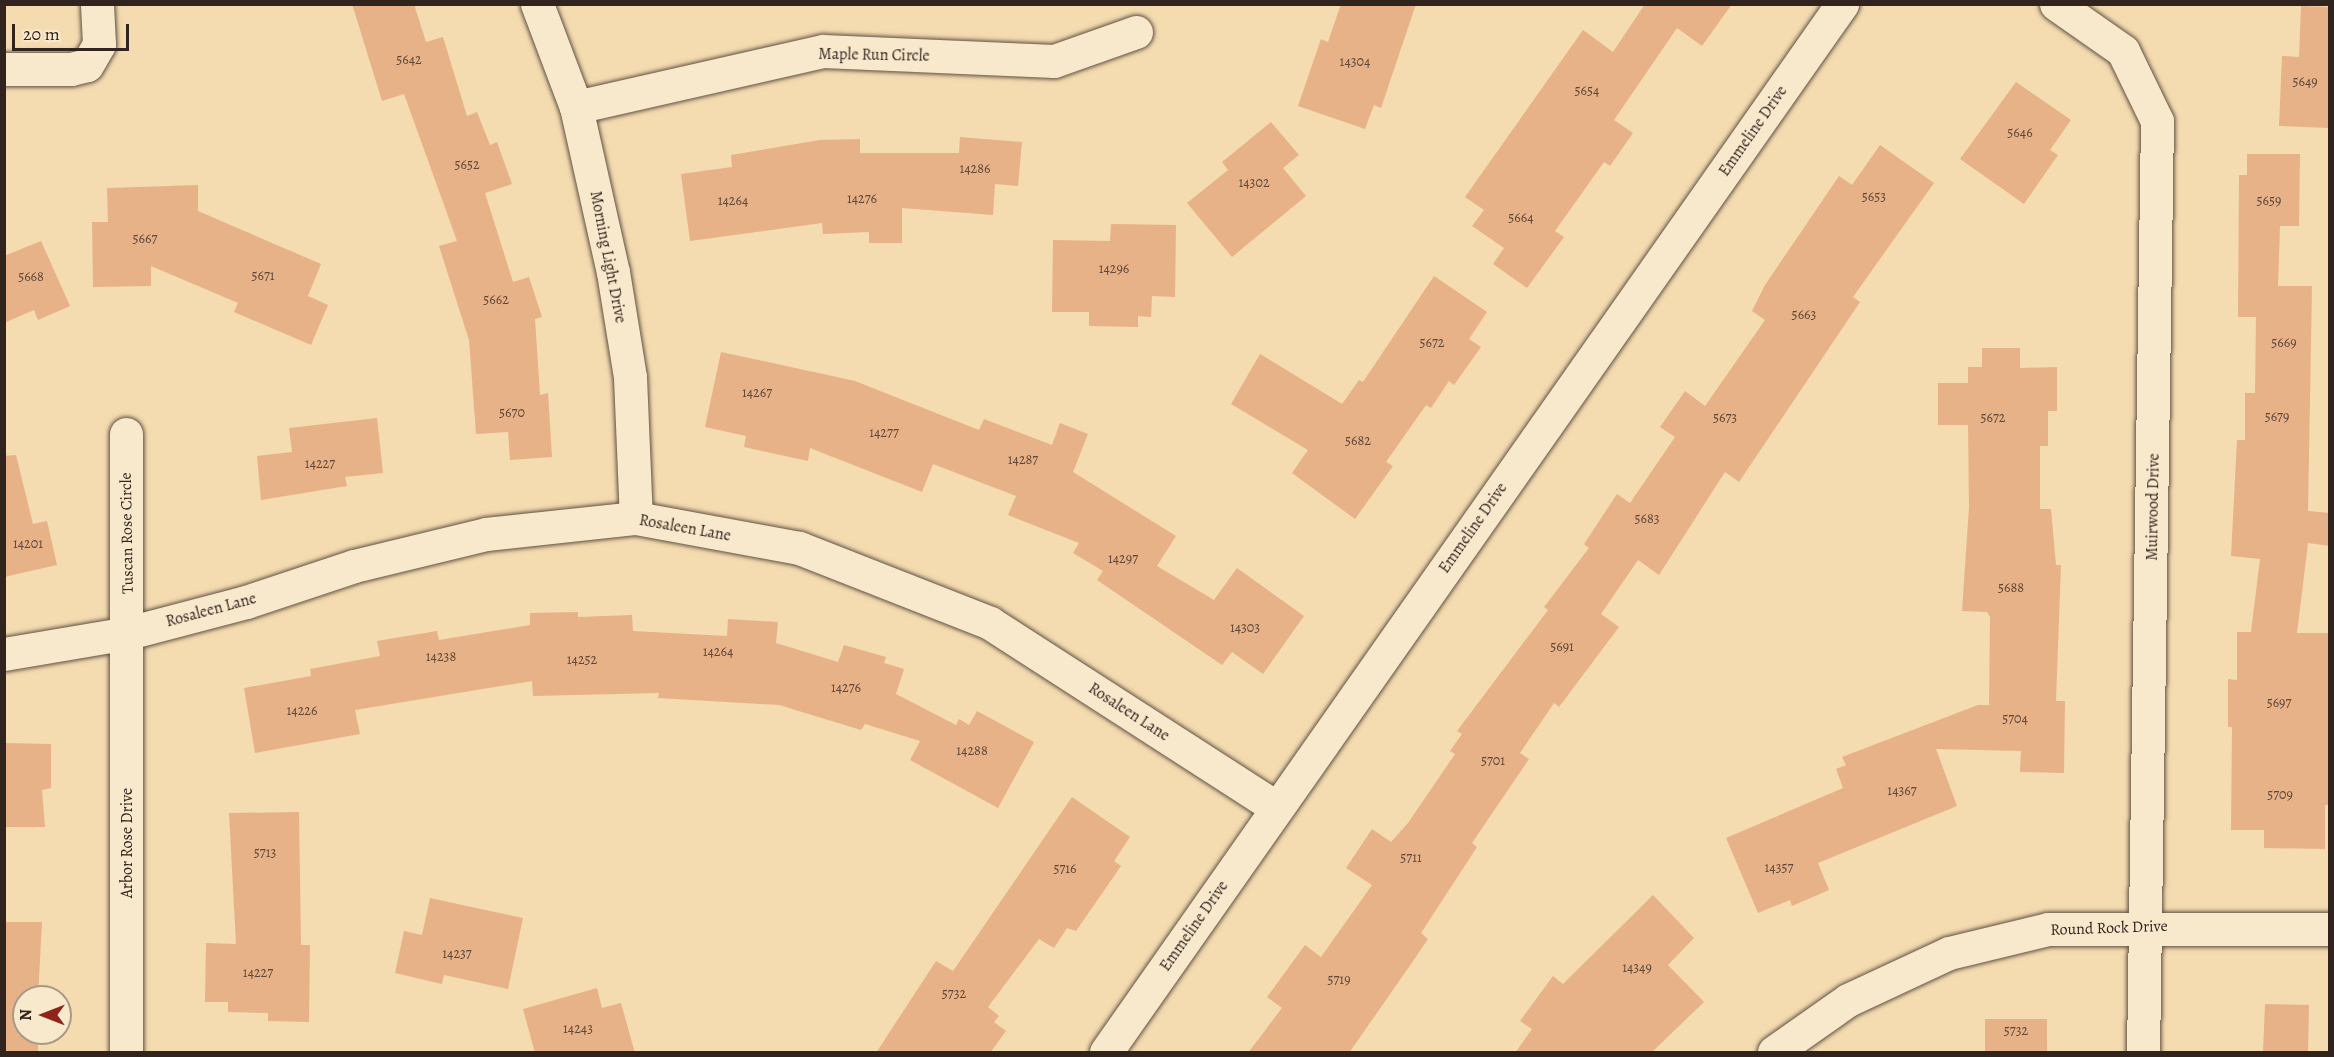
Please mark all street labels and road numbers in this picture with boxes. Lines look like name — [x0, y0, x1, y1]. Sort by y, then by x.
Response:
street label: Maple Run Circle — [818, 44, 930, 66]
street label: Emmeline Drive — [1715, 82, 1791, 180]
street label: Morning Light Drive — [586, 189, 630, 325]
street label: Muirwood Drive — [2142, 453, 2164, 561]
street label: Tuscan Rose Circle — [116, 472, 138, 594]
street label: Emmeline Drive — [1435, 479, 1511, 577]
street label: Rosaleen Lane — [638, 510, 732, 546]
street label: Rosaleen Lane — [164, 589, 258, 631]
street label: Rosaleen Lane — [1085, 679, 1173, 745]
street label: Arbor Rose Drive — [117, 788, 137, 898]
street label: Emmeline Drive — [1156, 877, 1232, 975]
street label: Round Rock Drive — [2050, 916, 2168, 940]

